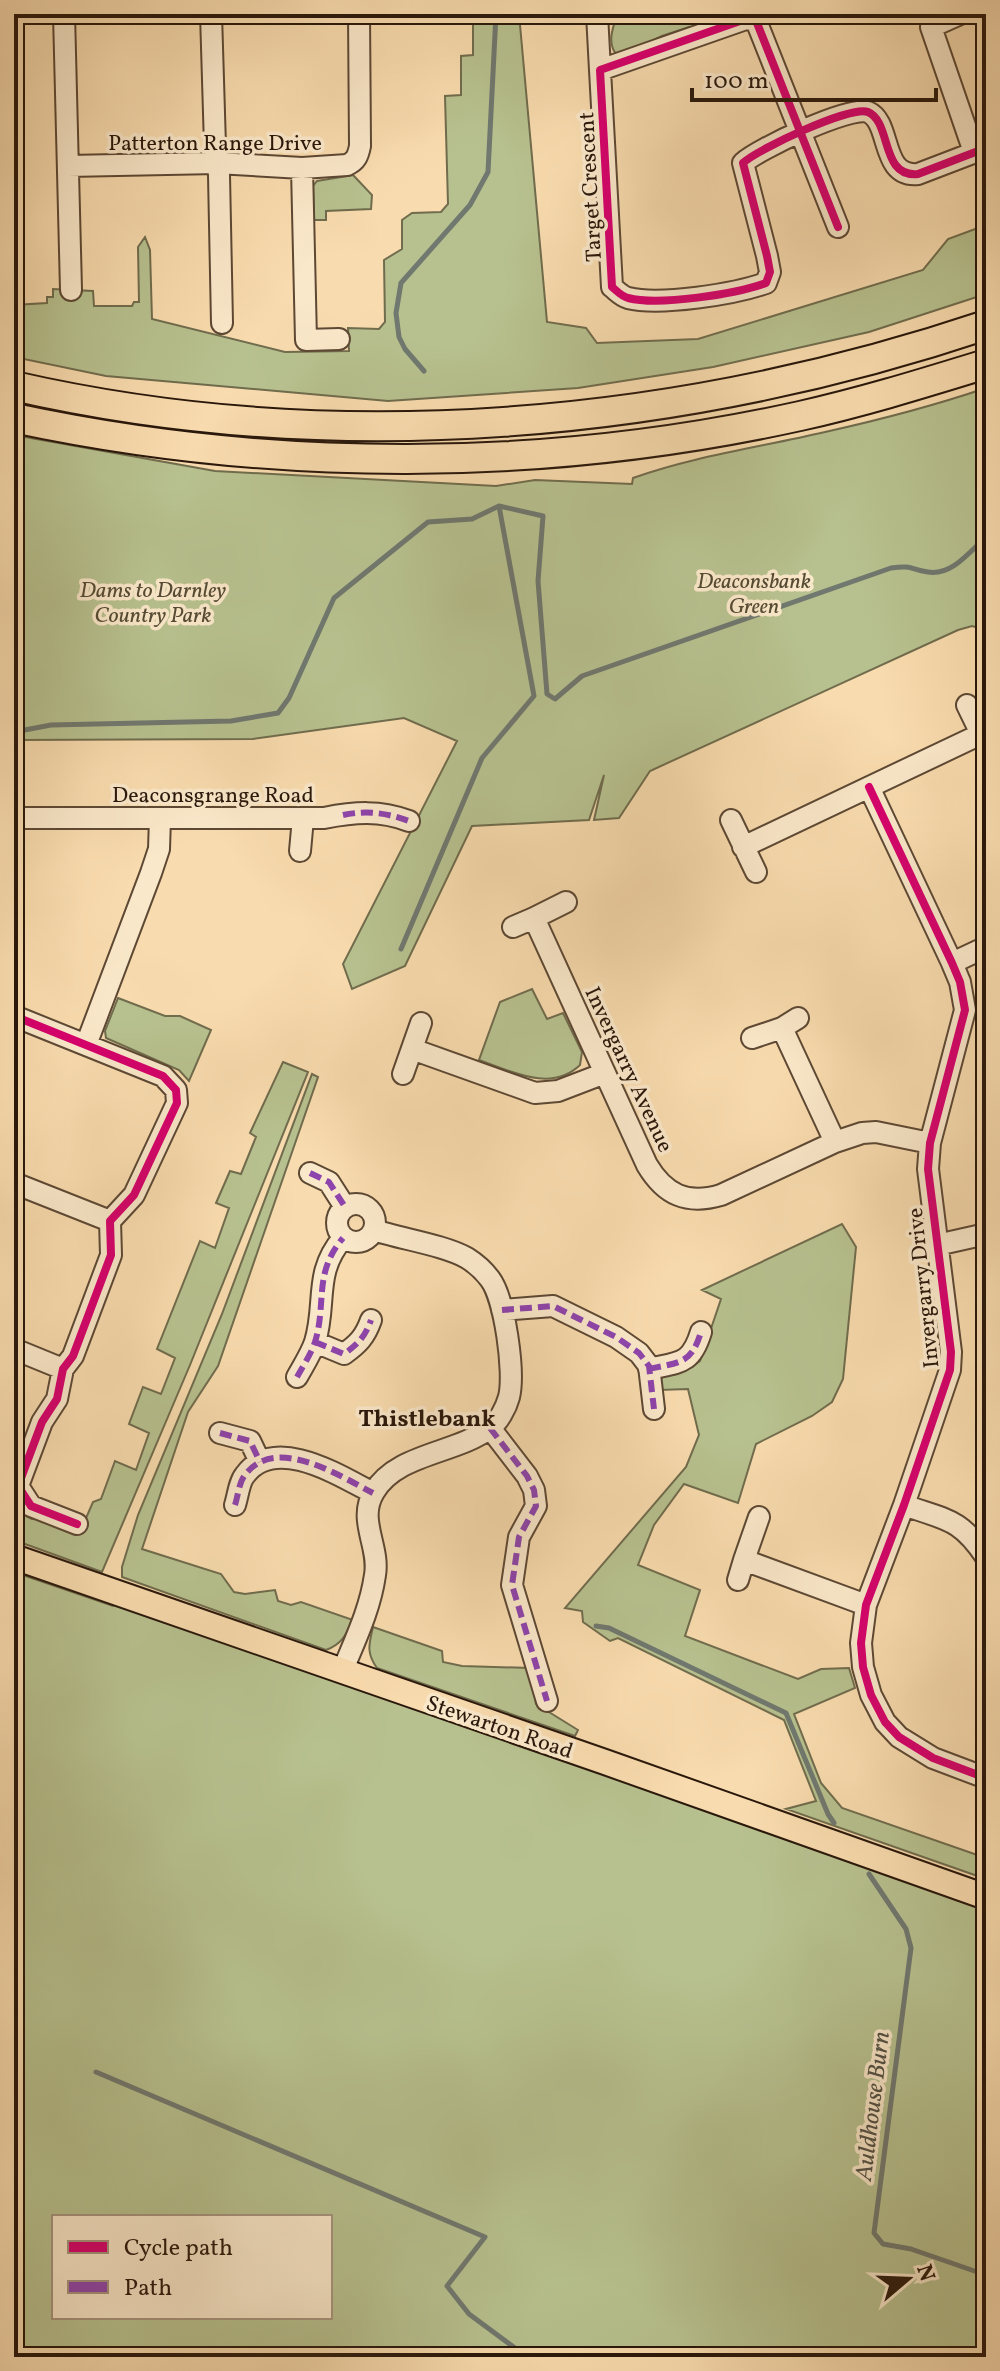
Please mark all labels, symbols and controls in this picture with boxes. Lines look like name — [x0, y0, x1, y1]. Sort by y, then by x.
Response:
scale bar — [692, 52, 936, 102]
text: 100 m — [704, 65, 769, 99]
street label: Target Crescent — [572, 111, 611, 263]
street label: Patterton Range Drive — [108, 129, 322, 160]
park label: Deaconsbank Green — [697, 567, 811, 623]
park label: Dams to Darnley Country Park — [80, 576, 226, 632]
street label: Deaconsgrange Road — [112, 781, 314, 812]
street label: Invergarry Avenue — [576, 982, 680, 1158]
street label: Invergarry Drive — [901, 1206, 948, 1369]
district label: Thistlebank — [358, 1403, 496, 1437]
street label: Stewarton Road — [422, 1689, 577, 1768]
water label: Auldhouse Burn — [848, 2030, 900, 2184]
legend — [52, 2215, 332, 2319]
text: Cycle path — [124, 2232, 233, 2266]
north arrow — [868, 2239, 948, 2319]
text: N — [907, 2261, 942, 2286]
text: Path — [124, 2272, 172, 2306]

